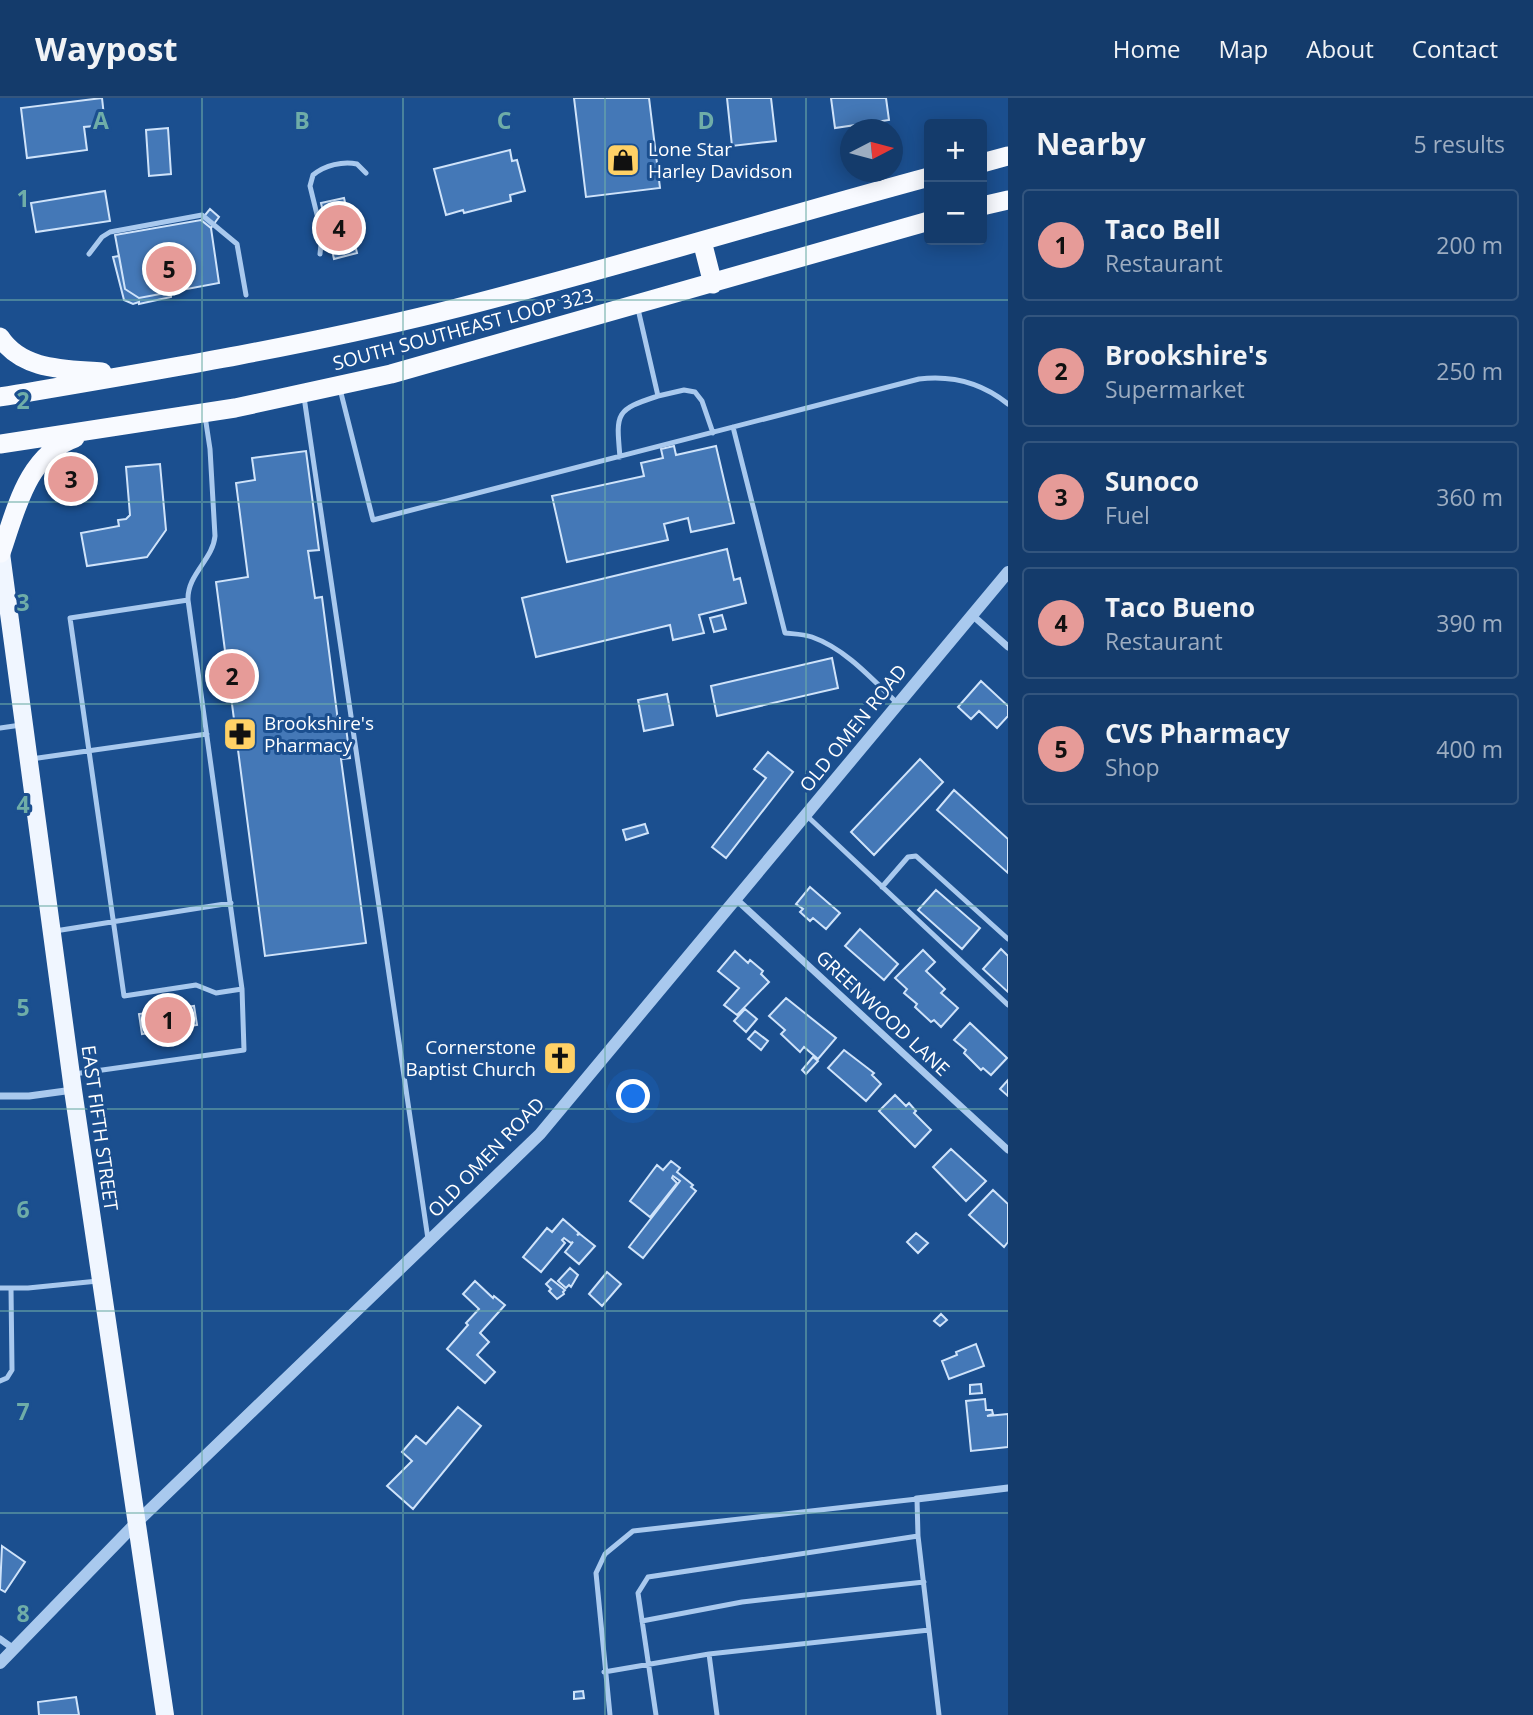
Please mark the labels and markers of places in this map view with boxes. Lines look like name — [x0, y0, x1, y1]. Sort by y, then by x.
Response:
place label: Lone Star Harley Davidson — [648, 136, 793, 184]
shop icon: Lone Star Harley Davidson — [604, 141, 642, 179]
pin: 4 — [316, 202, 362, 254]
pin: 5 — [146, 243, 192, 295]
pin: 3 — [48, 453, 94, 505]
pin: 2 — [209, 650, 255, 702]
place label: Brookshire's Pharmacy — [264, 710, 374, 758]
pharmacy icon: Brookshire's Pharmacy — [221, 715, 259, 753]
pin: 1 — [145, 994, 191, 1046]
place label: Cornerstone Baptist Church — [405, 1034, 536, 1082]
church icon: Cornerstone Baptist Church — [541, 1039, 579, 1077]

